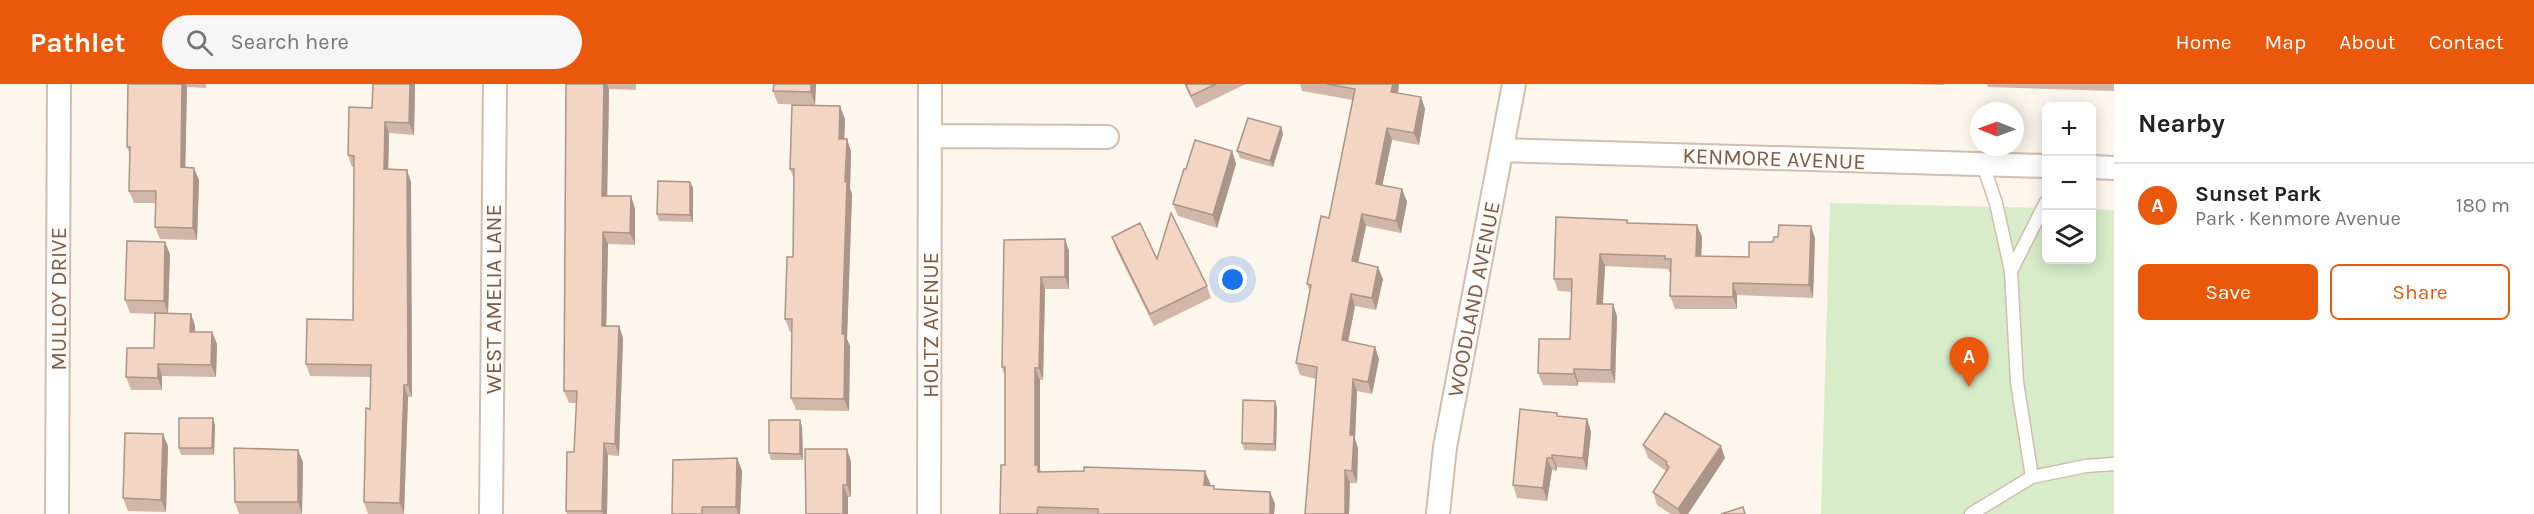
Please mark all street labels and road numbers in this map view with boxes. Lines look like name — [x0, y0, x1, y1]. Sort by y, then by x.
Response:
street label: KENMORE AVENUE — [1682, 143, 1866, 175]
street label: WOODLAND AVENUE — [1442, 199, 1506, 399]
street label: WEST AMELIA LANE — [481, 204, 507, 394]
street label: MULLOY DRIVE — [46, 227, 72, 371]
street label: HOLTZ AVENUE — [918, 252, 944, 398]

